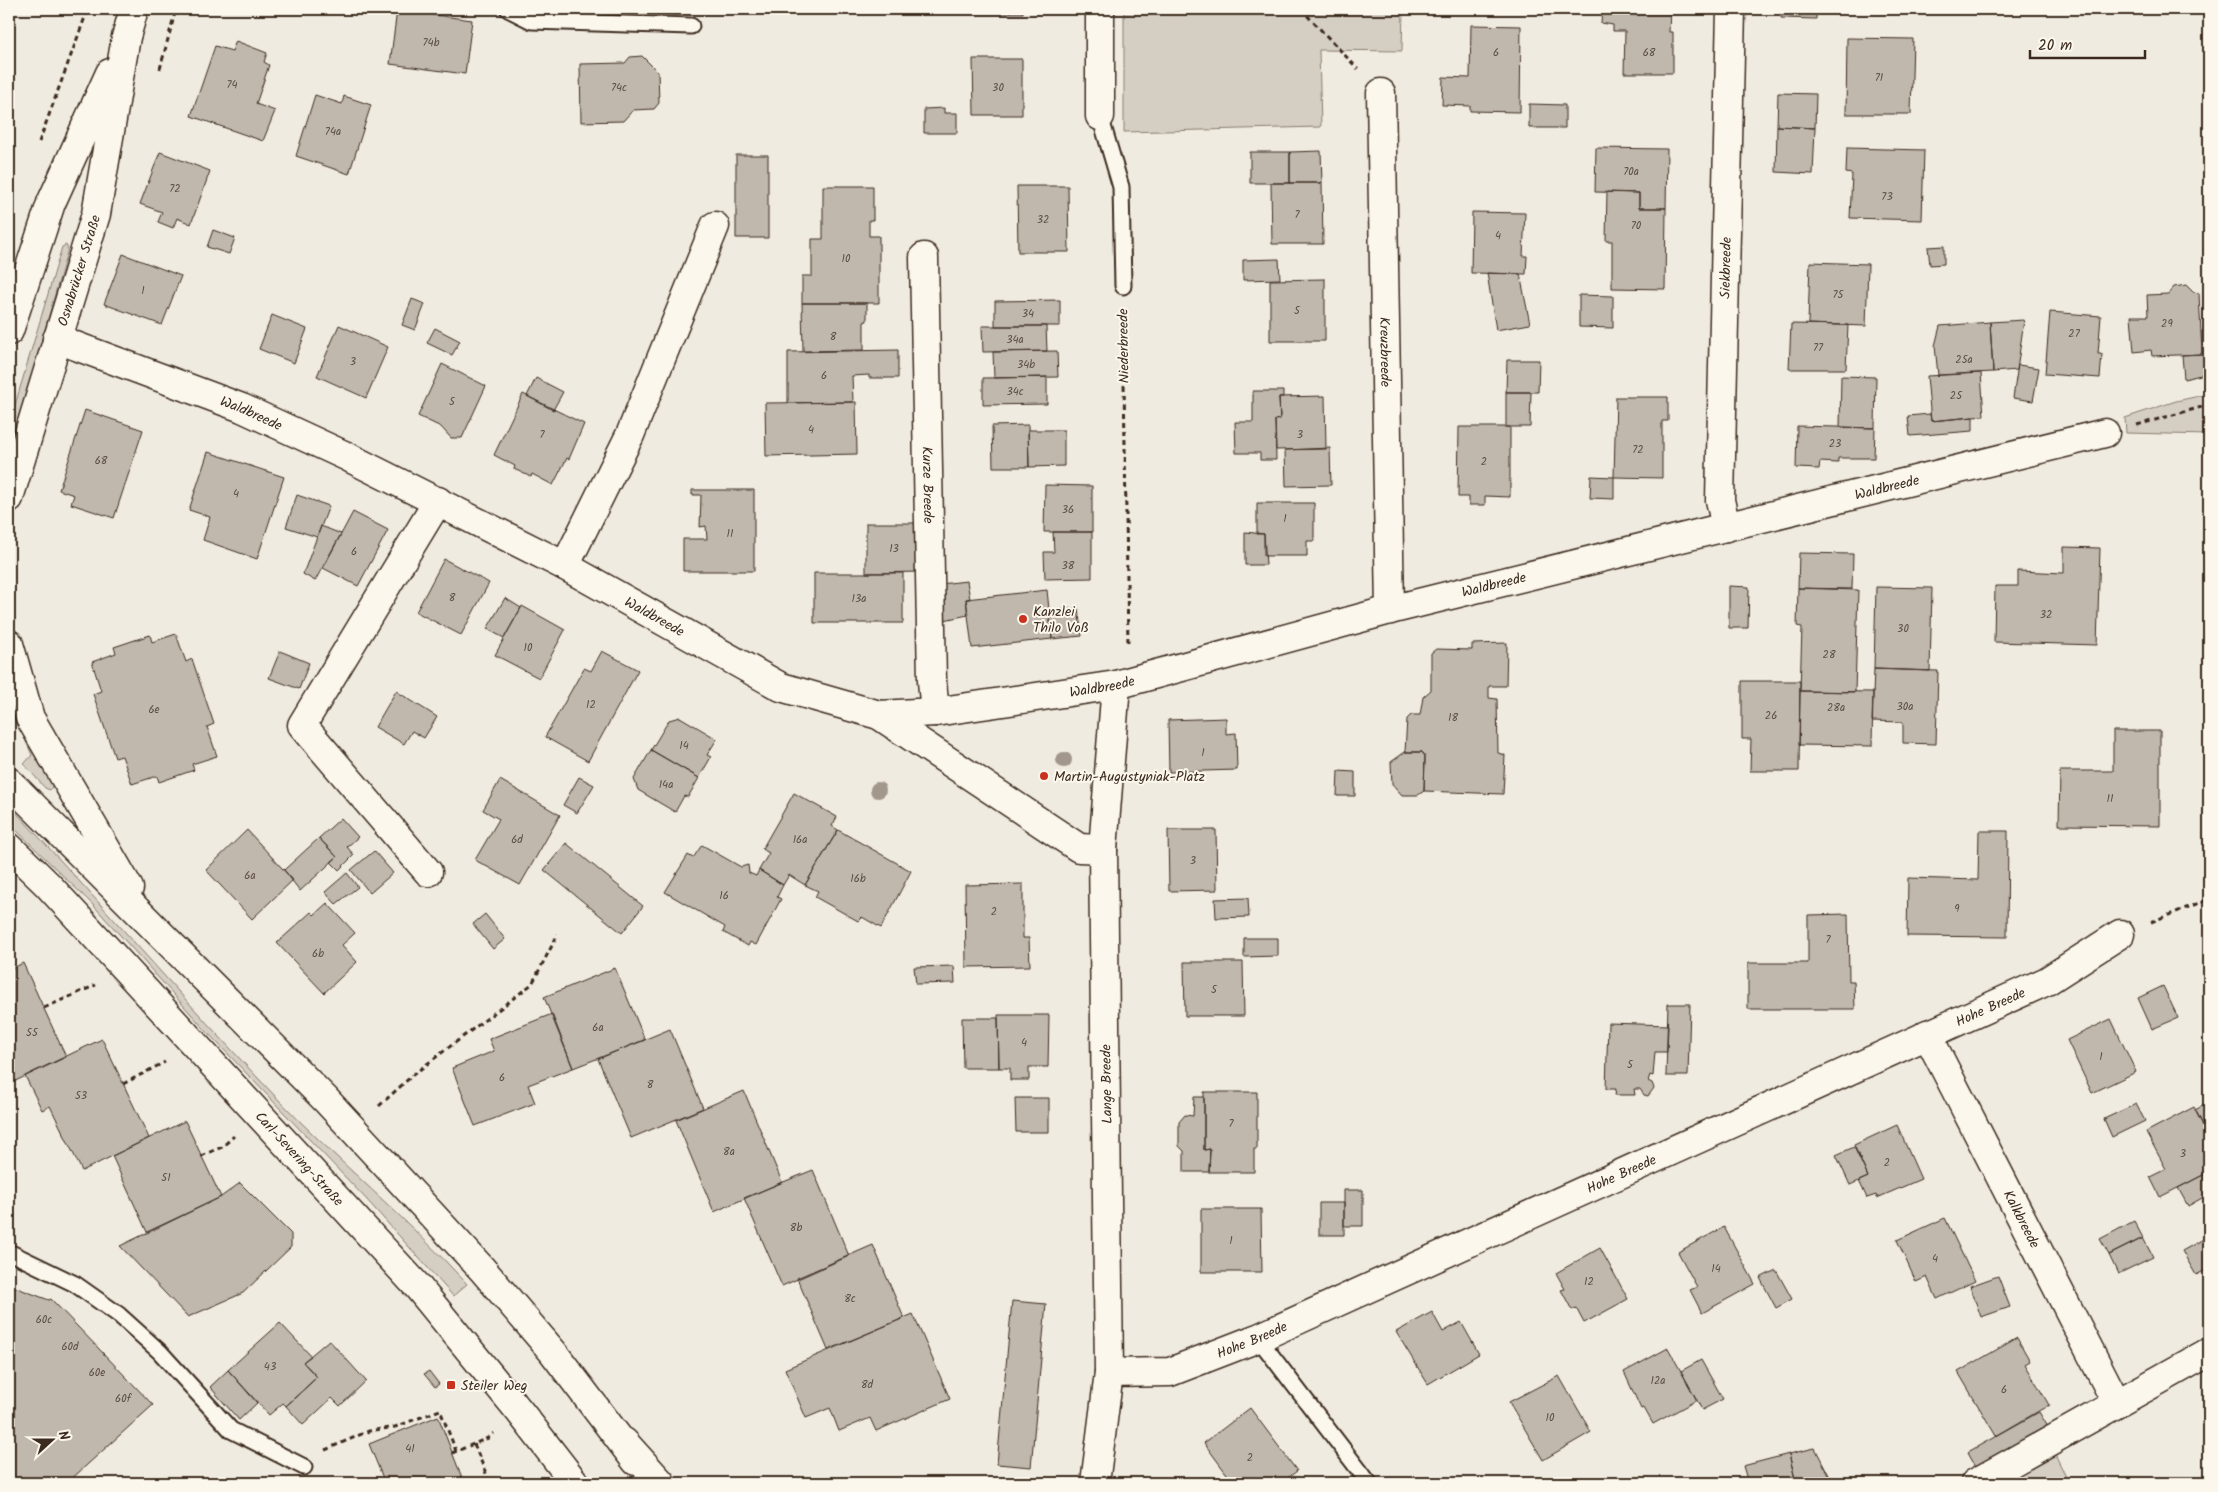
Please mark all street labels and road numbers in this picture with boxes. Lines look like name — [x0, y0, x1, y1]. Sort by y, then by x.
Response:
street label: Osnabrücker Straße — [52, 212, 107, 329]
street label: Siekbreede — [1715, 236, 1738, 299]
street label: Niederbreede — [1112, 308, 1136, 384]
street label: Kreuzbreede — [1373, 317, 1396, 388]
street label: Waldbreede — [217, 391, 286, 437]
street label: Kurze Breede — [916, 446, 939, 524]
street label: Waldbreede — [1852, 469, 1922, 507]
street label: Waldbreede — [1459, 567, 1529, 604]
street label: Waldbreede — [620, 591, 689, 643]
street label: Waldbreede — [1068, 670, 1138, 704]
street label: Hohe Breede — [1952, 982, 2030, 1033]
street label: Lange Breede — [1095, 1043, 1119, 1124]
street label: Carl-Severing-Straße — [249, 1107, 349, 1212]
street label: Hohe Breede — [1583, 1149, 1661, 1200]
street label: Kalkbreede — [1997, 1187, 2046, 1253]
street label: Hohe Breede — [1214, 1316, 1292, 1365]

